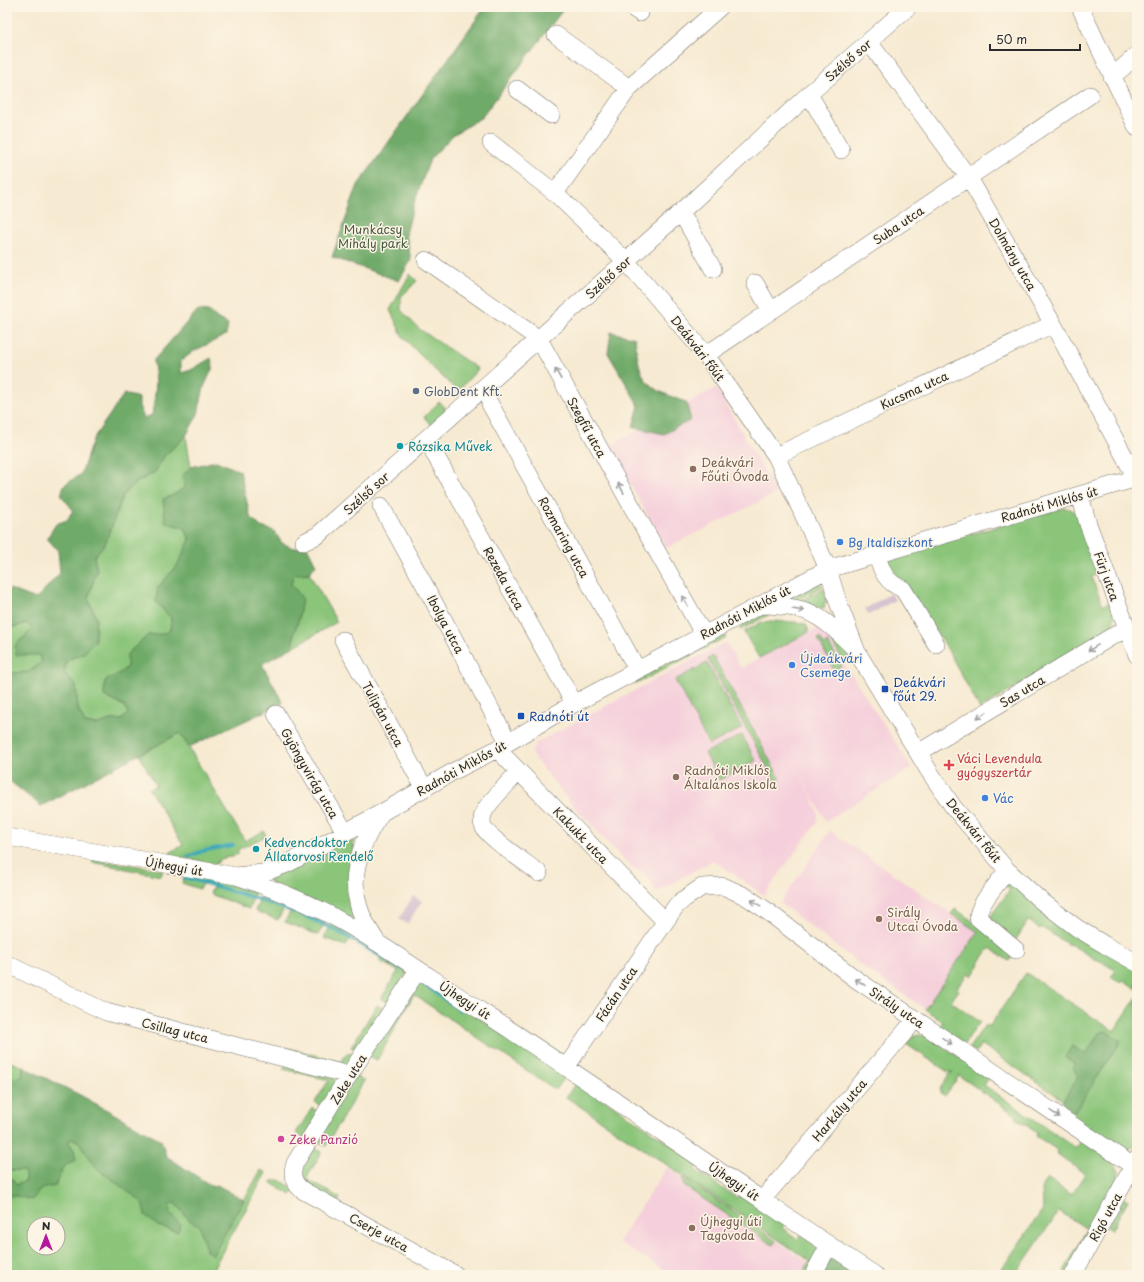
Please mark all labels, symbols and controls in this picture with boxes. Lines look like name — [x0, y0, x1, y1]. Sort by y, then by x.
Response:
scale bar — [990, 26, 1080, 52]
text: 50 m — [996, 30, 1027, 48]
street label: Szélső sor — [821, 34, 876, 85]
street label: Suba utca — [869, 201, 928, 249]
street label: Dolmány utca — [985, 214, 1041, 294]
park label: Munkácsy Mihály park — [338, 220, 408, 252]
street label: Szélső sor — [581, 251, 635, 303]
street label: Deákvári főút — [667, 311, 730, 385]
street label: Kucsma utca — [877, 366, 952, 414]
one-way arrow — [554, 368, 561, 380]
place label: GlobDent Kft. — [424, 382, 503, 400]
marker: GlobDent Kft. — [411, 386, 421, 396]
street label: Szegfű utca — [563, 393, 611, 461]
place label: Rózsika Művek — [408, 437, 493, 455]
marker: Rózsika Művek — [395, 441, 405, 451]
place label: Deákvári Főúti Óvoda — [701, 453, 769, 485]
marker: Deákvári Főúti Óvoda — [688, 464, 698, 474]
street label: Szélső sor — [339, 467, 393, 519]
one-way arrow — [616, 482, 624, 494]
street label: Radnóti Miklós út — [998, 482, 1100, 526]
street label: Rozmaring utca — [534, 493, 594, 581]
place label: Bg Italdiszkont — [848, 533, 933, 551]
marker: Bg Italdiszkont — [835, 537, 845, 547]
street label: Rezeda utca — [479, 543, 529, 613]
street label: Fürj utca — [1090, 549, 1124, 604]
street label: Radnóti Miklós út — [697, 580, 794, 643]
street label: Ibolya utca — [423, 592, 469, 657]
one-way arrow — [680, 595, 688, 607]
one-way arrow — [791, 606, 804, 614]
one-way arrow — [1087, 645, 1099, 653]
place label: Újdeákvári Csemege — [800, 649, 863, 681]
marker: Újdeákvári Csemege — [787, 660, 797, 670]
street label: Sas utca — [996, 670, 1048, 712]
place label: Deákvári főút 29. — [893, 673, 946, 705]
street label: Tulipán utca — [358, 678, 409, 750]
marker: Deákvári főút 29. — [880, 684, 890, 694]
place label: Radnóti út — [529, 707, 589, 725]
marker: Radnóti út — [516, 711, 526, 721]
one-way arrow — [976, 711, 988, 719]
street label: Gyöngyvirág utca — [277, 724, 344, 822]
street label: Radnóti Miklós út — [413, 736, 509, 800]
place label: Váci Levendula gyógyszertár — [957, 749, 1043, 781]
marker: Váci Levendula gyógyszertár — [944, 760, 954, 770]
place label: Radnóti Miklós Általános Iskola — [684, 761, 777, 793]
marker: Radnóti Miklós Általános Iskola — [671, 772, 681, 782]
place label: Vác — [993, 789, 1014, 807]
marker: Vác — [980, 793, 990, 803]
street label: Deákvári főút — [942, 794, 1006, 866]
street label: Kakukk utca — [549, 802, 613, 868]
place label: Kedvencdoktor Állatorvosi Rendelő — [264, 833, 374, 865]
marker: Kedvencdoktor Állatorvosi Rendelő — [251, 844, 261, 854]
street label: Újhegyi út — [144, 852, 204, 880]
one-way arrow — [750, 899, 762, 907]
place label: Sirály Utcai Óvoda — [887, 903, 959, 935]
marker: Sirály Utcai Óvoda — [874, 914, 884, 924]
street label: Fácán utca — [591, 962, 642, 1025]
street label: Újhegyi út — [436, 977, 494, 1024]
one-way arrow — [854, 978, 865, 986]
street label: Sirály utca — [866, 982, 928, 1032]
street label: Csillag utca — [140, 1013, 211, 1047]
one-way arrow — [942, 1037, 953, 1046]
street label: Zeke utca — [325, 1050, 371, 1108]
street label: Harkály utca — [807, 1074, 871, 1145]
one-way arrow — [1050, 1110, 1061, 1118]
place label: Zeke Panzió — [289, 1130, 358, 1148]
marker: Zeke Panzió — [276, 1134, 286, 1144]
street label: Újhegyi út — [705, 1157, 763, 1205]
street label: Rigó utca — [1084, 1189, 1126, 1245]
street label: Cserje utca — [346, 1208, 412, 1256]
place label: Újhegyi úti Tagóvoda — [700, 1212, 762, 1244]
north arrow — [26, 1216, 66, 1256]
text: N — [42, 1217, 51, 1234]
marker: Újhegyi úti Tagóvoda — [687, 1223, 697, 1233]

